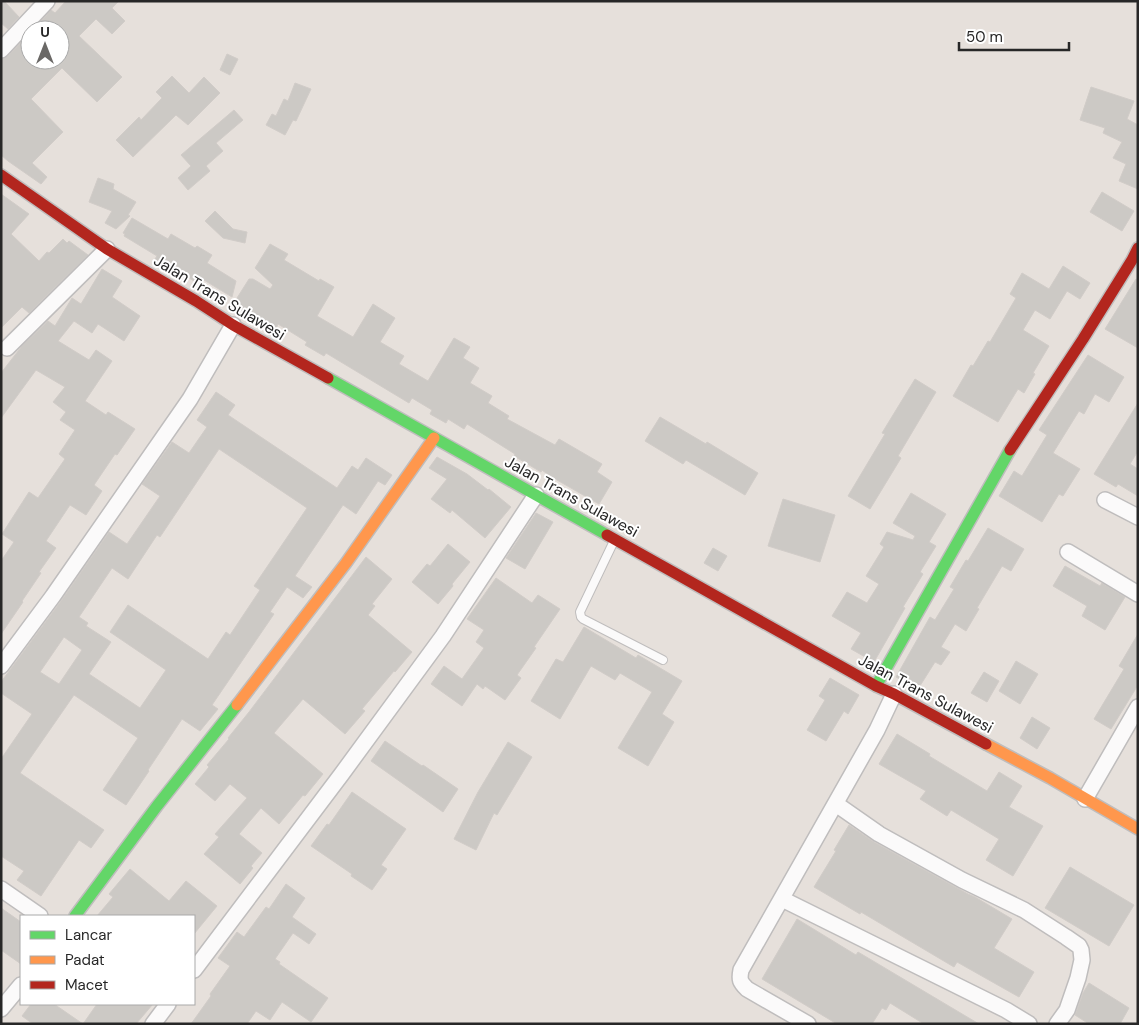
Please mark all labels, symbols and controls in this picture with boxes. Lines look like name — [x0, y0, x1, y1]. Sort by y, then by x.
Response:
north arrow — [20, 20, 70, 70]
scale bar — [959, 20, 1069, 52]
text: U — [40, 23, 50, 41]
text: 50 m — [966, 27, 1003, 47]
street label: Jalan Trans Sulawesi — [150, 250, 289, 345]
street label: Jalan Trans Sulawesi — [501, 451, 642, 542]
street label: Jalan Trans Sulawesi — [855, 649, 997, 738]
legend — [20, 915, 195, 1005]
text: Lancar — [65, 925, 112, 945]
text: Padat — [65, 950, 105, 970]
text: Macet — [65, 975, 109, 995]

